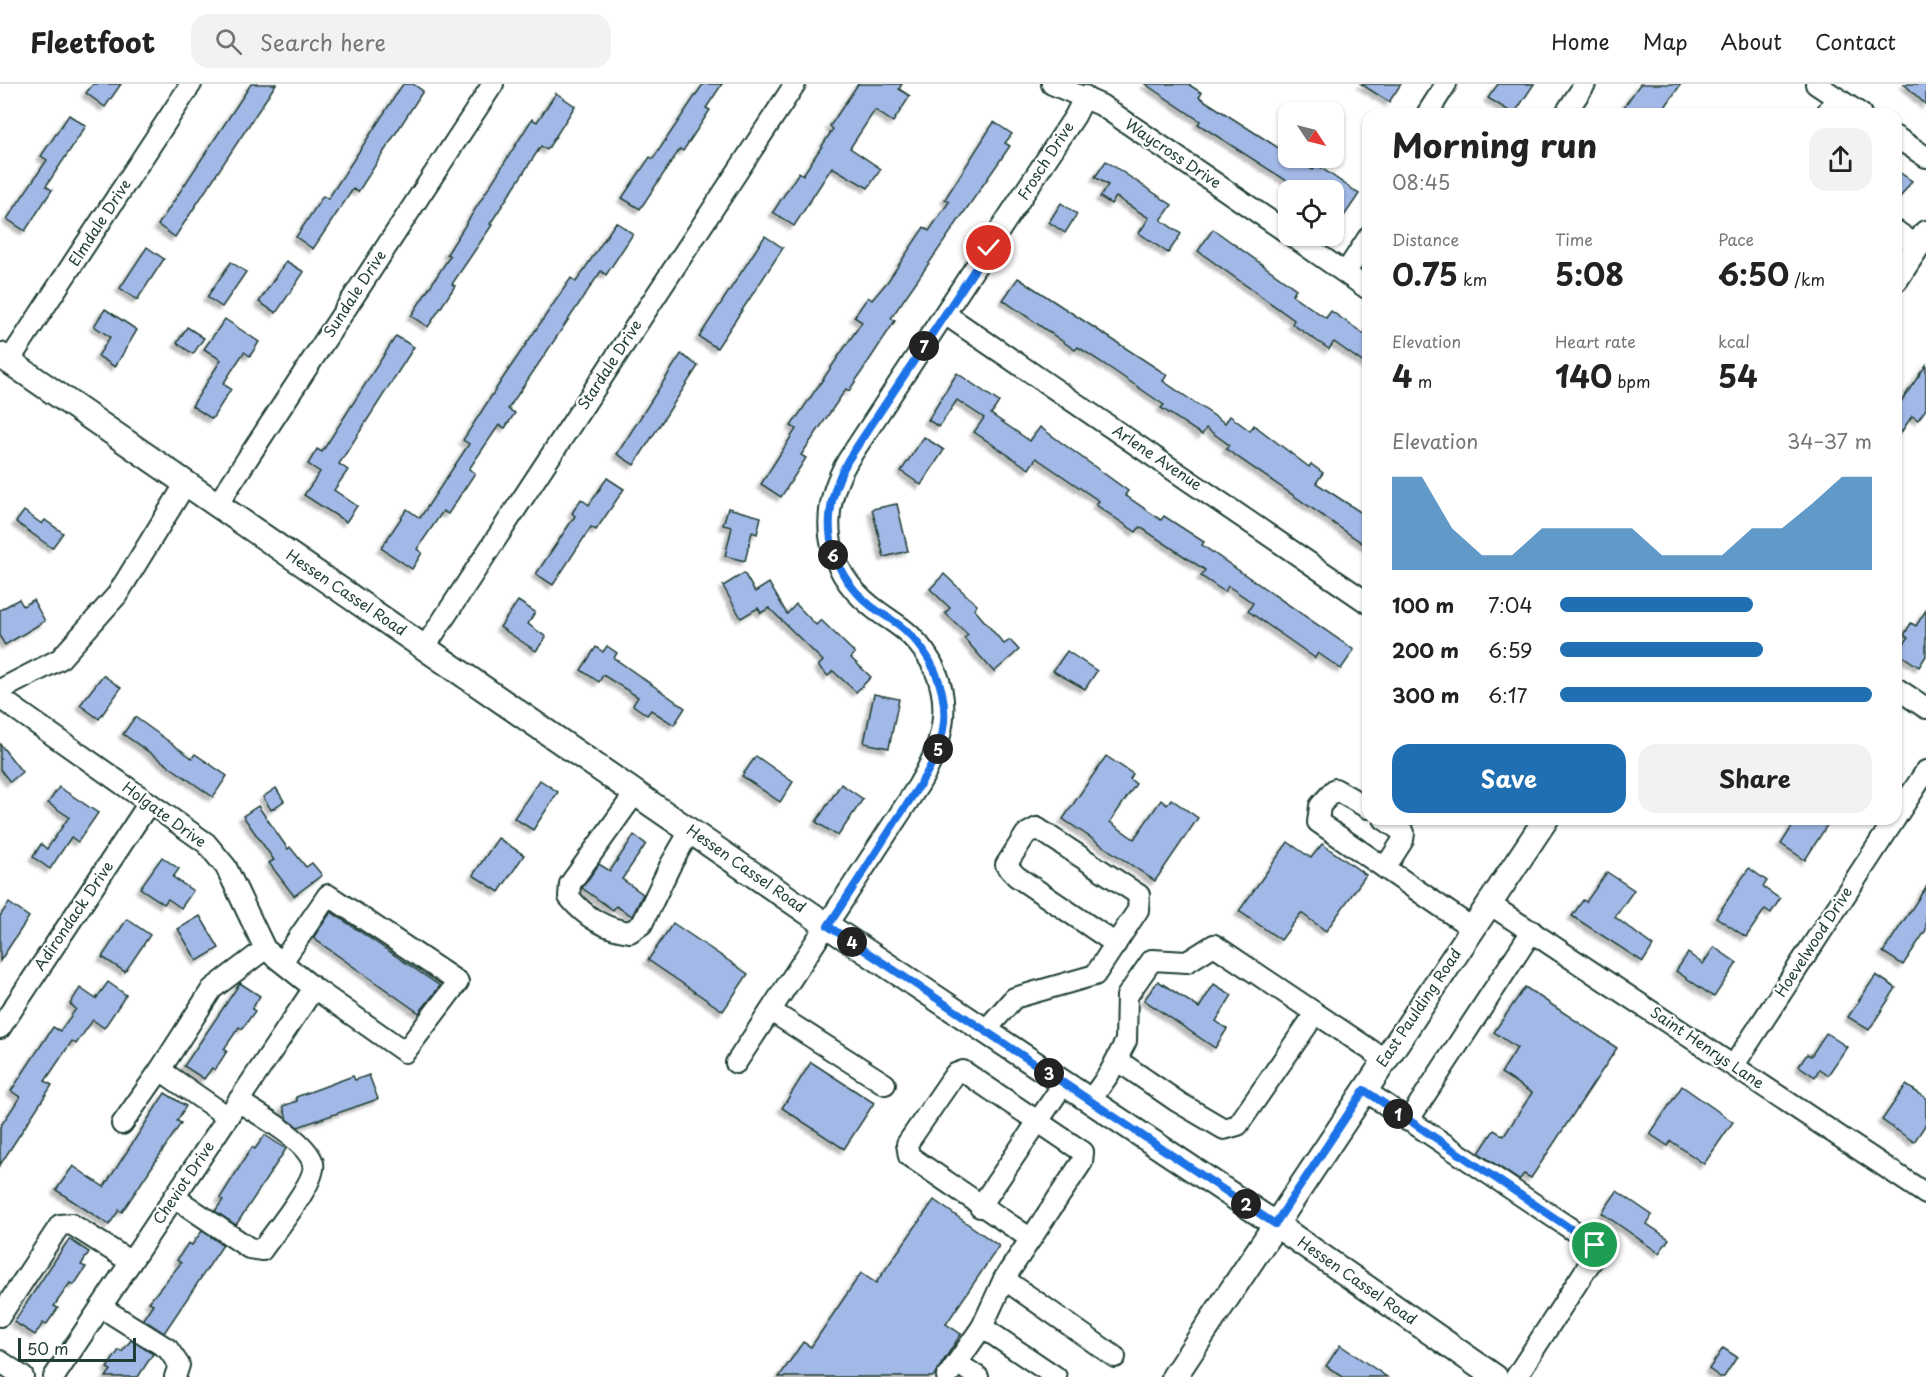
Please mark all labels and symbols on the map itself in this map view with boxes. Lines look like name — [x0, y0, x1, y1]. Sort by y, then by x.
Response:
north arrow — [1278, 102, 1344, 168]
street label: Waycross Drive — [1121, 112, 1226, 193]
street label: Frosch Drive — [1011, 116, 1079, 204]
street label: Elmdale Drive — [62, 174, 136, 270]
pin — [963, 222, 1014, 273]
street label: Sundale Drive — [317, 245, 391, 341]
street label: Stardale Drive — [571, 315, 647, 414]
pin: 7 — [909, 331, 939, 361]
street label: Arlene Avenue — [1109, 418, 1207, 495]
pin: 6 — [818, 540, 848, 570]
street label: Hessen Cassel Road — [282, 543, 412, 641]
pin: 5 — [923, 734, 953, 764]
street label: Holgate Drive — [118, 775, 212, 852]
street label: Hessen Cassel Road — [682, 818, 811, 918]
street label: Adirondack Drive — [27, 856, 118, 975]
street label: Hoevelwood Drive — [1768, 881, 1857, 1001]
pin: 4 — [837, 927, 867, 957]
street label: East Paulding Road — [1369, 943, 1466, 1071]
street label: Saint Henrys Lane — [1646, 1000, 1769, 1094]
pin: 3 — [1034, 1058, 1064, 1088]
pin: 1 — [1383, 1099, 1413, 1129]
street label: Cheviot Drive — [146, 1136, 219, 1228]
pin: 2 — [1231, 1189, 1261, 1219]
pin — [1569, 1219, 1620, 1270]
street label: Hessen Cassel Road — [1293, 1230, 1422, 1330]
scale bar — [18, 1335, 136, 1362]

